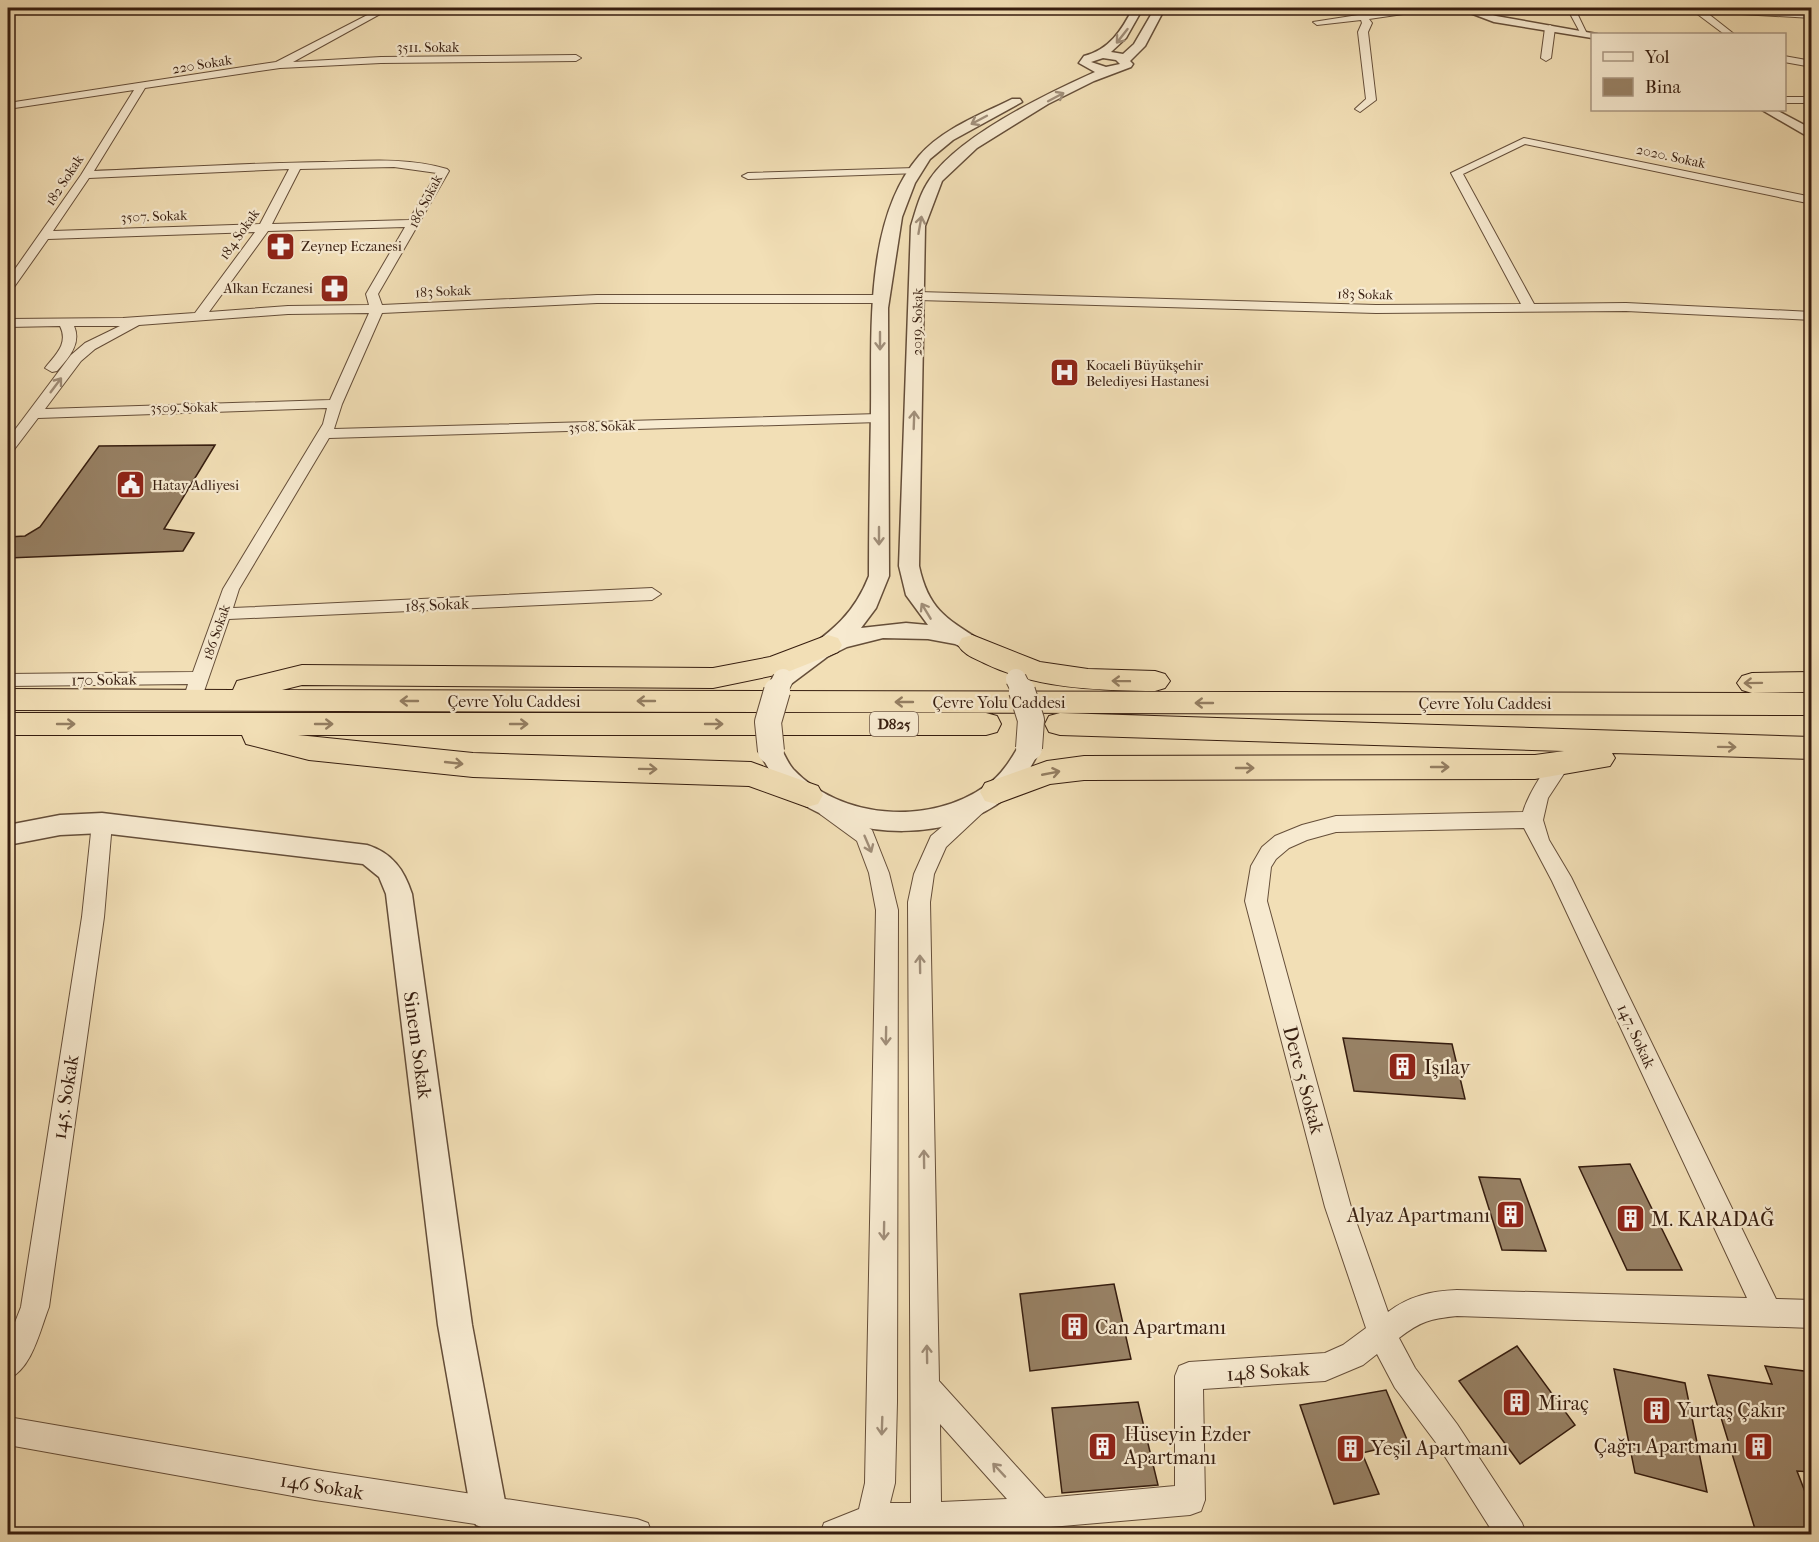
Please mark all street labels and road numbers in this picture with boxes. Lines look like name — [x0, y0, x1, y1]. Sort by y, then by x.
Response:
street label: 3511. Sokak — [397, 39, 460, 56]
street label: 220 Sokak — [171, 51, 234, 78]
street label: 2020. Sokak — [1635, 141, 1708, 172]
street label: 182 Sokak — [42, 151, 88, 209]
street label: 186 Sokak — [405, 171, 446, 231]
street label: 184 Sokak — [216, 205, 264, 263]
street label: 3507. Sokak — [120, 207, 188, 226]
street label: 183 Sokak — [415, 282, 472, 301]
street label: 183 Sokak — [1337, 286, 1394, 303]
street label: 2019. Sokak — [908, 287, 927, 356]
street label: 3509. Sokak — [150, 398, 219, 417]
street label: 3508. Sokak — [568, 417, 637, 436]
street label: 185 Sokak — [404, 593, 470, 616]
street label: 186 Sokak — [199, 601, 234, 662]
street label: 170 Sokak — [71, 669, 138, 690]
street label: Çevre Yolu Caddesi — [448, 692, 581, 712]
street label: Çevre Yolu Caddesi — [933, 693, 1066, 713]
street label: Çevre Yolu Caddesi — [1419, 694, 1552, 714]
road number: D825 — [870, 712, 918, 736]
street label: Sinem Sokak — [399, 990, 437, 1101]
street label: 147. Sokak — [1613, 1001, 1660, 1072]
street label: Dere 5 Sokak — [1278, 1024, 1329, 1137]
street label: 145. Sokak — [47, 1052, 84, 1141]
street label: 148 Sokak — [1226, 1357, 1311, 1386]
street label: 146 Sokak — [279, 1469, 366, 1505]

